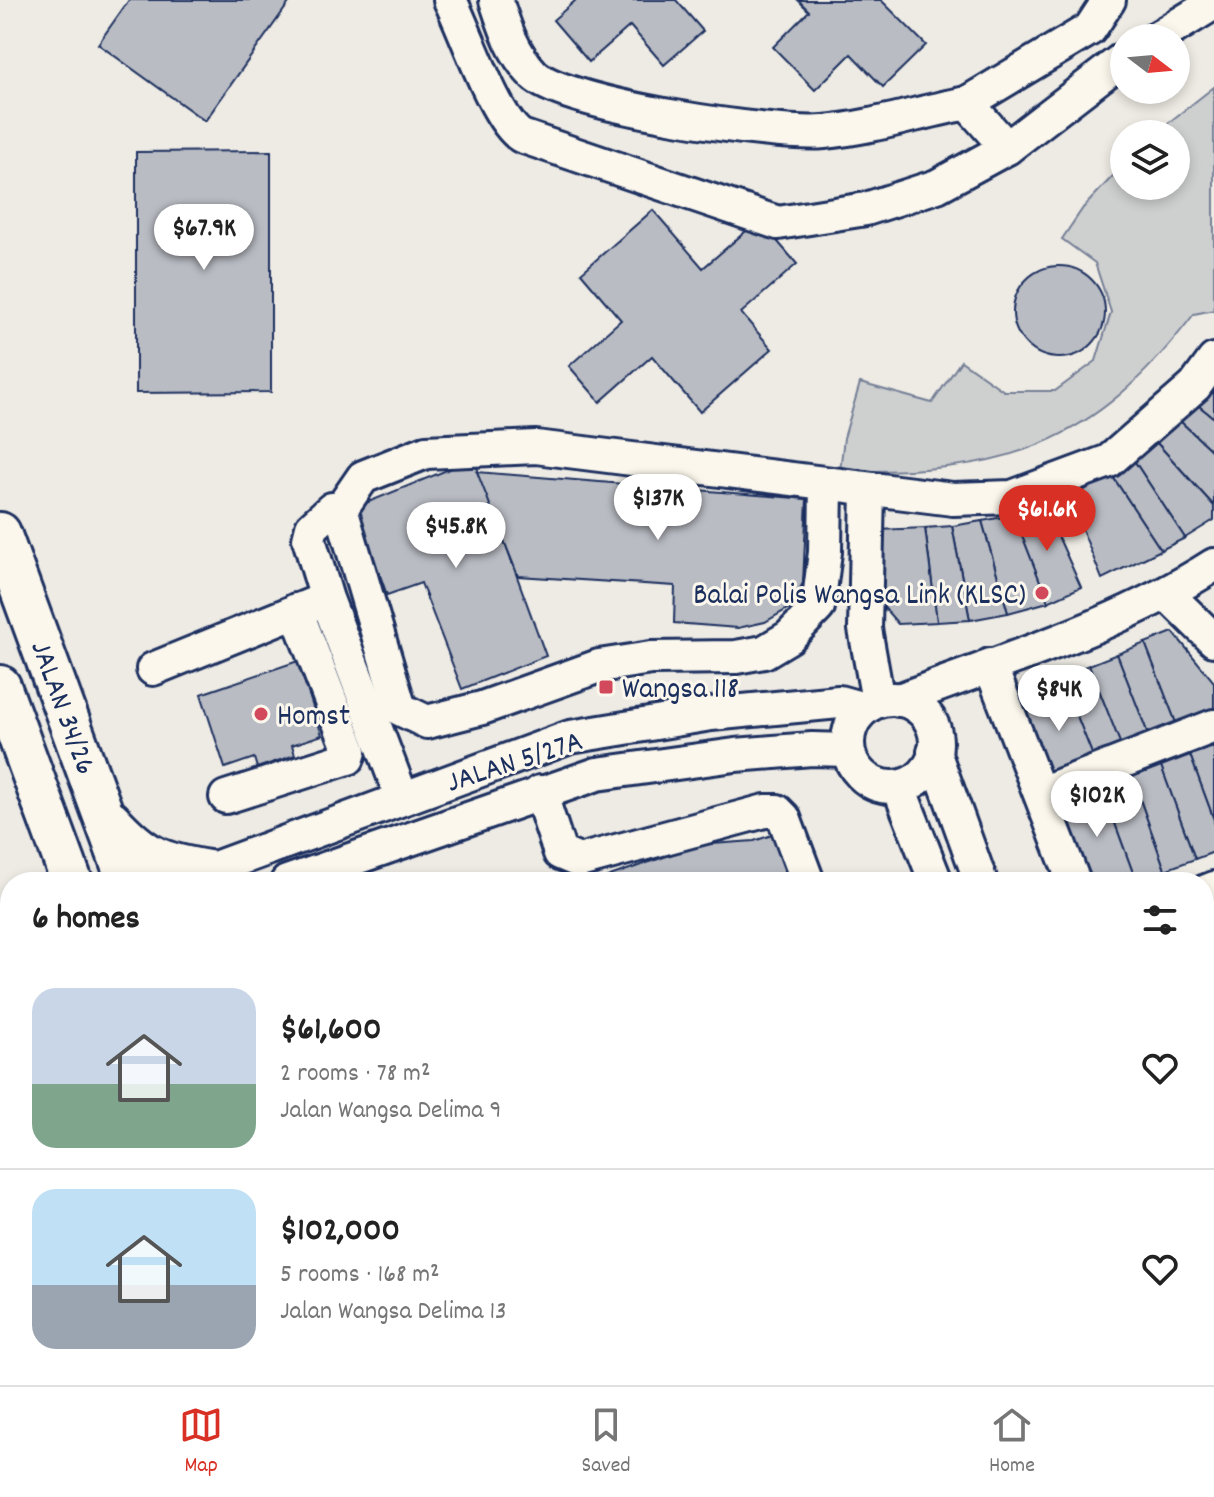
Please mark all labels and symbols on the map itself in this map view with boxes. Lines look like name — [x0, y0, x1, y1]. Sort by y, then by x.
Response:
north arrow — [1110, 24, 1190, 104]
pin: $67.9K — [139, 204, 269, 272]
pin: $137K — [602, 474, 714, 542]
pin: $61.6K — [982, 485, 1112, 553]
pin: $45.8K — [391, 502, 521, 570]
place label: Balai Polis Wangsa Link (KLSC) — [693, 576, 1026, 619]
marker: Balai Polis Wangsa Link (KLSC) — [1033, 584, 1051, 602]
street label: JALAN 34/26 — [17, 636, 105, 782]
pin: $84K — [1012, 665, 1106, 733]
place label: Wangsa 118 — [622, 670, 739, 713]
marker: Wangsa 118 — [597, 678, 615, 696]
place label: Homst — [277, 697, 350, 740]
marker: Homst — [252, 705, 270, 723]
street label: JALAN 5/27A — [442, 722, 589, 807]
pin: $102K — [1041, 771, 1153, 839]

